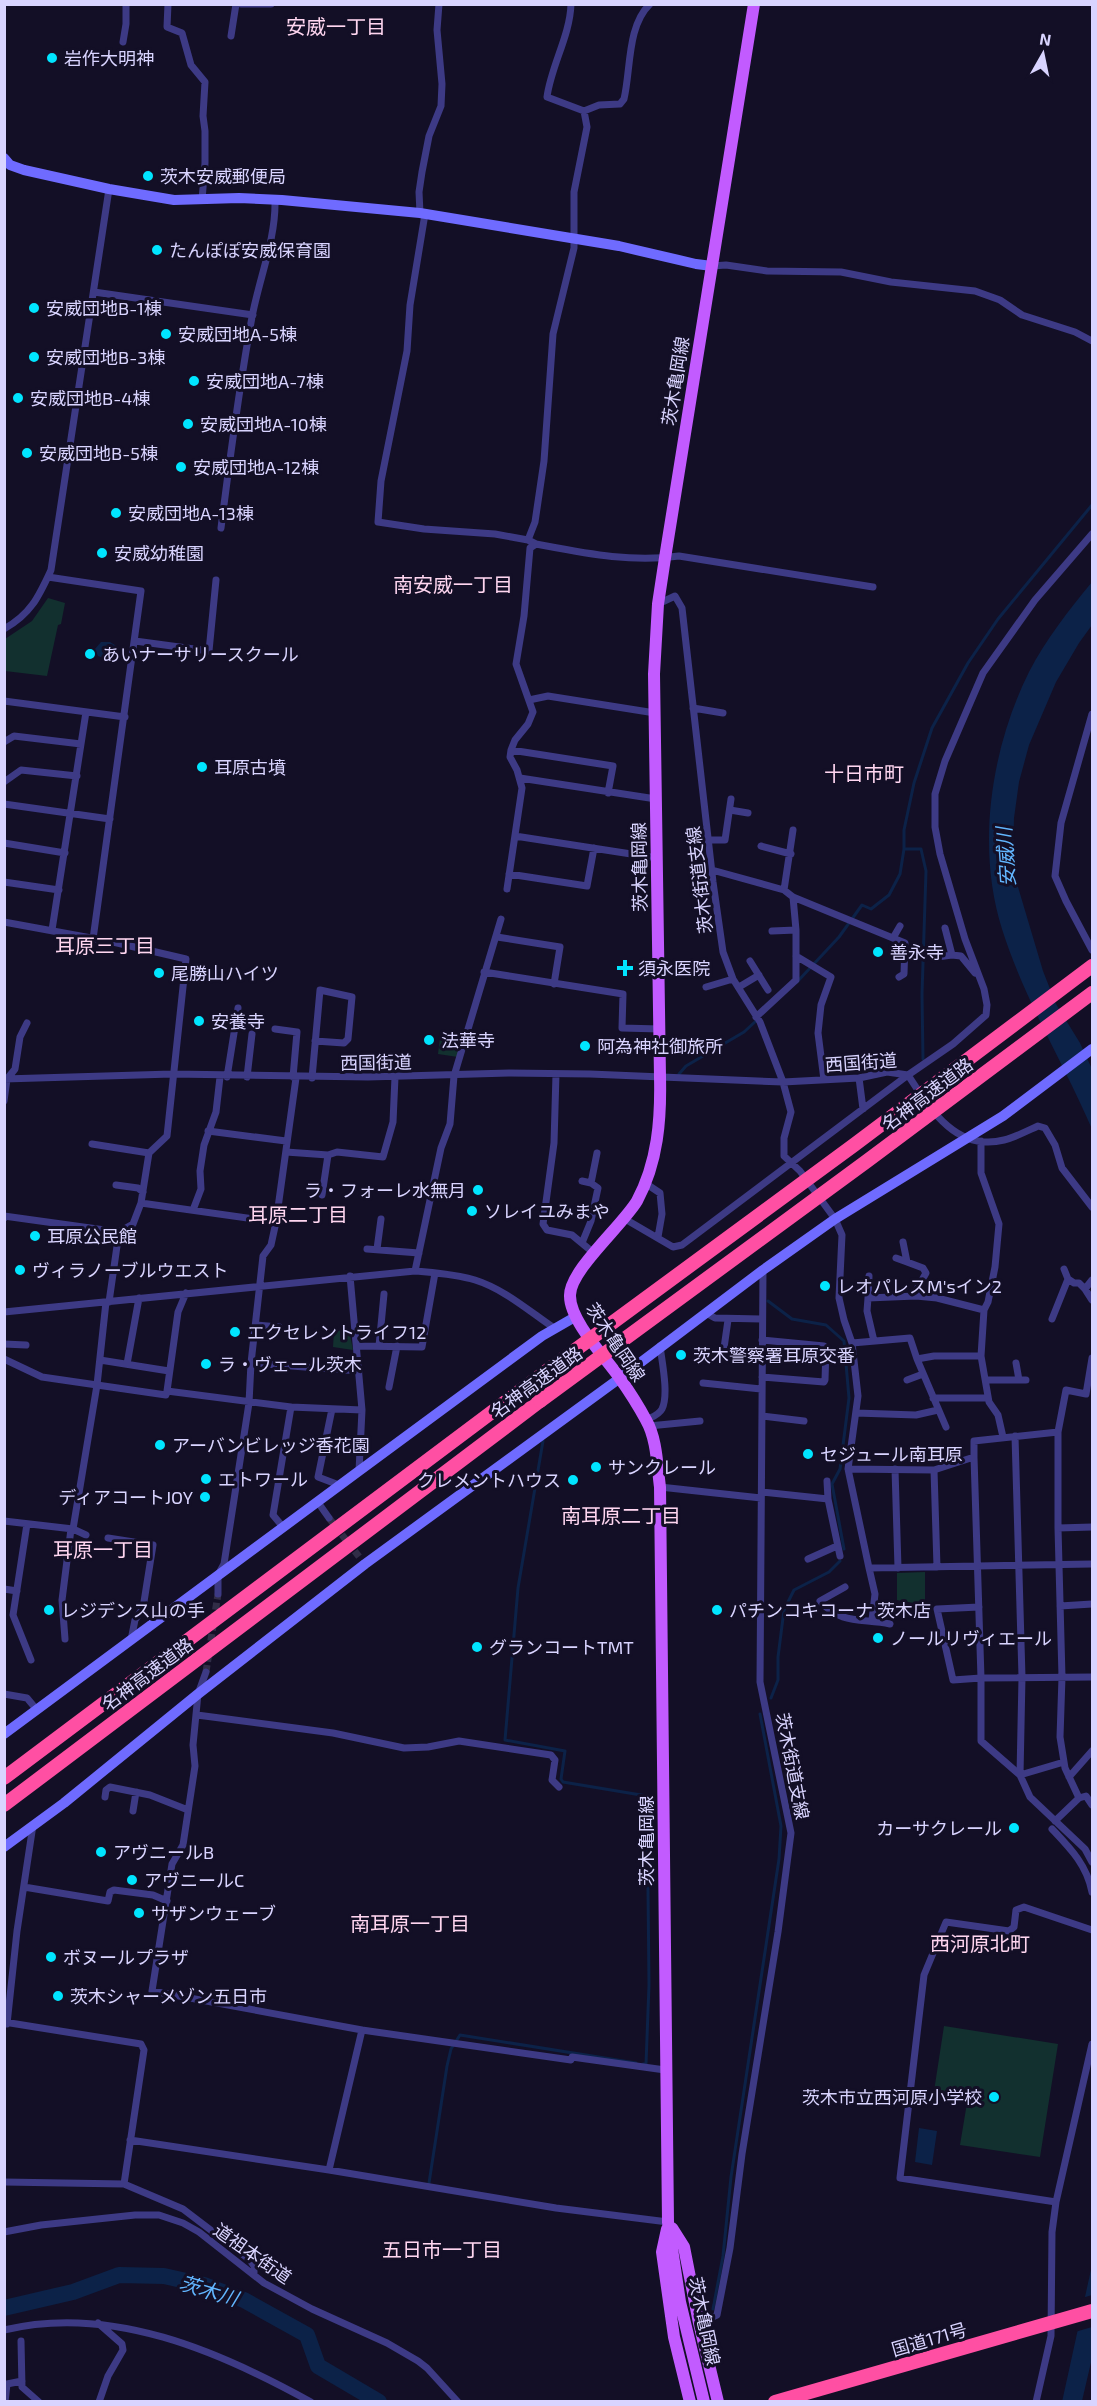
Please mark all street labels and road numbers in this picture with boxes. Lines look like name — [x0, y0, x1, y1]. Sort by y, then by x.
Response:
street label: 茨木亀岡線 — [657, 335, 693, 427]
street label: 茨木亀岡線 — [627, 822, 651, 912]
street label: 茨木街道支線 — [682, 825, 716, 935]
street label: 西国街道 — [824, 1049, 898, 1075]
street label: 西国街道 — [340, 1050, 412, 1074]
street label: 名神高速道路 — [877, 1053, 977, 1135]
street label: 茨木亀岡線 — [582, 1299, 650, 1385]
street label: 名神高速道路 — [486, 1341, 586, 1423]
street label: 名神高速道路 — [97, 1633, 197, 1715]
street label: 茨木街道支線 — [772, 1711, 814, 1821]
street label: 茨木亀岡線 — [635, 1796, 657, 1886]
street label: 道祖本街道 — [210, 2218, 296, 2288]
street label: 茨木亀岡線 — [685, 2275, 725, 2367]
street label: 国道171号 — [889, 2318, 969, 2360]

